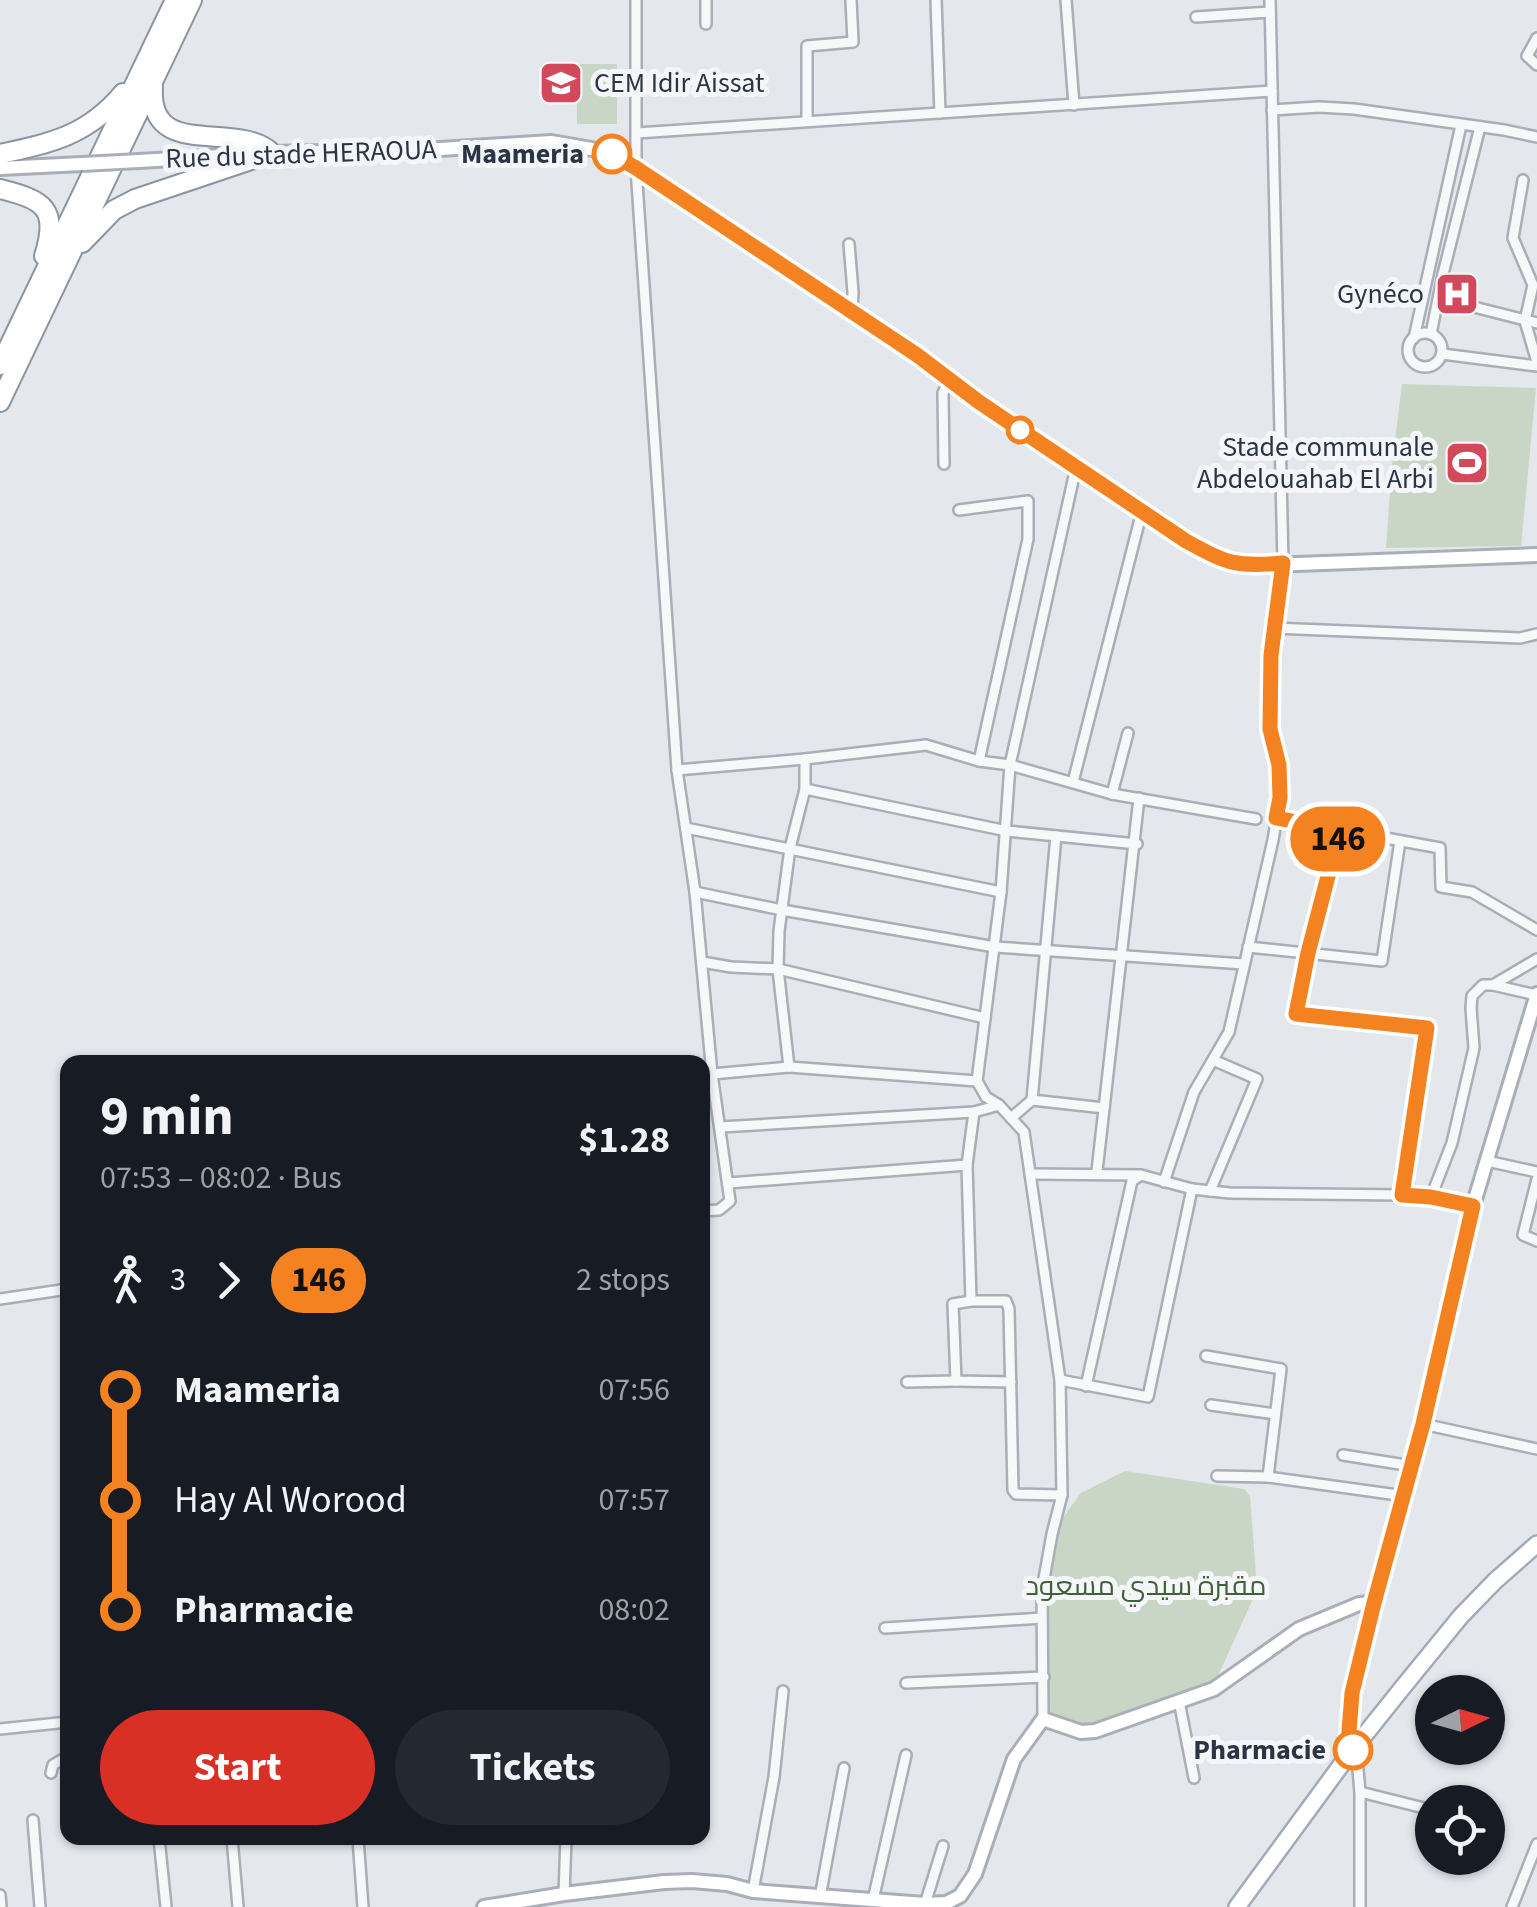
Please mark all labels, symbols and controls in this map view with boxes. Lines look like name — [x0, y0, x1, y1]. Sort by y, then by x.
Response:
school or university icon: CEM Idir Aissat — [538, 60, 584, 106]
place label: CEM Idir Aissat — [594, 63, 765, 103]
street label: Rue du stade HERAOUA — [165, 129, 438, 179]
place label: Maameria — [461, 134, 584, 174]
marker: Maameria — [593, 135, 631, 173]
hospital icon: Gynéco — [1434, 271, 1480, 317]
place label: Gynéco — [1337, 274, 1424, 314]
unlabelled marker — [1007, 417, 1033, 443]
place label: Stade communale Abdelouahab El Arbi — [1197, 427, 1434, 499]
sports icon: Stade communale Abdelouahab El Arbi — [1444, 440, 1490, 486]
line badge: 146 — [1280, 806, 1396, 872]
text: 146 — [1310, 814, 1366, 864]
text: 9 min — [100, 1078, 234, 1156]
text: $1.28 — [578, 1113, 670, 1167]
text: 07:53 – 08:02 · Bus — [100, 1155, 342, 1201]
icon: walk — [100, 1253, 155, 1308]
icon: forward — [201, 1253, 256, 1308]
text: 146 — [291, 1255, 346, 1305]
text: 3 — [170, 1257, 186, 1303]
text: 2 stops — [576, 1257, 670, 1303]
text: Maameria — [174, 1363, 341, 1417]
text: 07:56 — [598, 1367, 670, 1413]
text: Hay Al Worood — [174, 1473, 407, 1527]
text: 07:57 — [598, 1477, 670, 1523]
park label: مقبرة سيدي مسعود — [1025, 1566, 1267, 1607]
text: Pharmacie — [174, 1583, 354, 1637]
text: 08:02 — [598, 1587, 670, 1633]
north arrow — [1415, 1675, 1505, 1765]
map controls — [1415, 1675, 1505, 1875]
button: Start — [100, 1710, 375, 1825]
button: Tickets — [395, 1710, 670, 1825]
place label: Pharmacie — [1193, 1730, 1326, 1770]
marker: Pharmacie — [1334, 1731, 1372, 1769]
button: locate — [1415, 1785, 1505, 1875]

